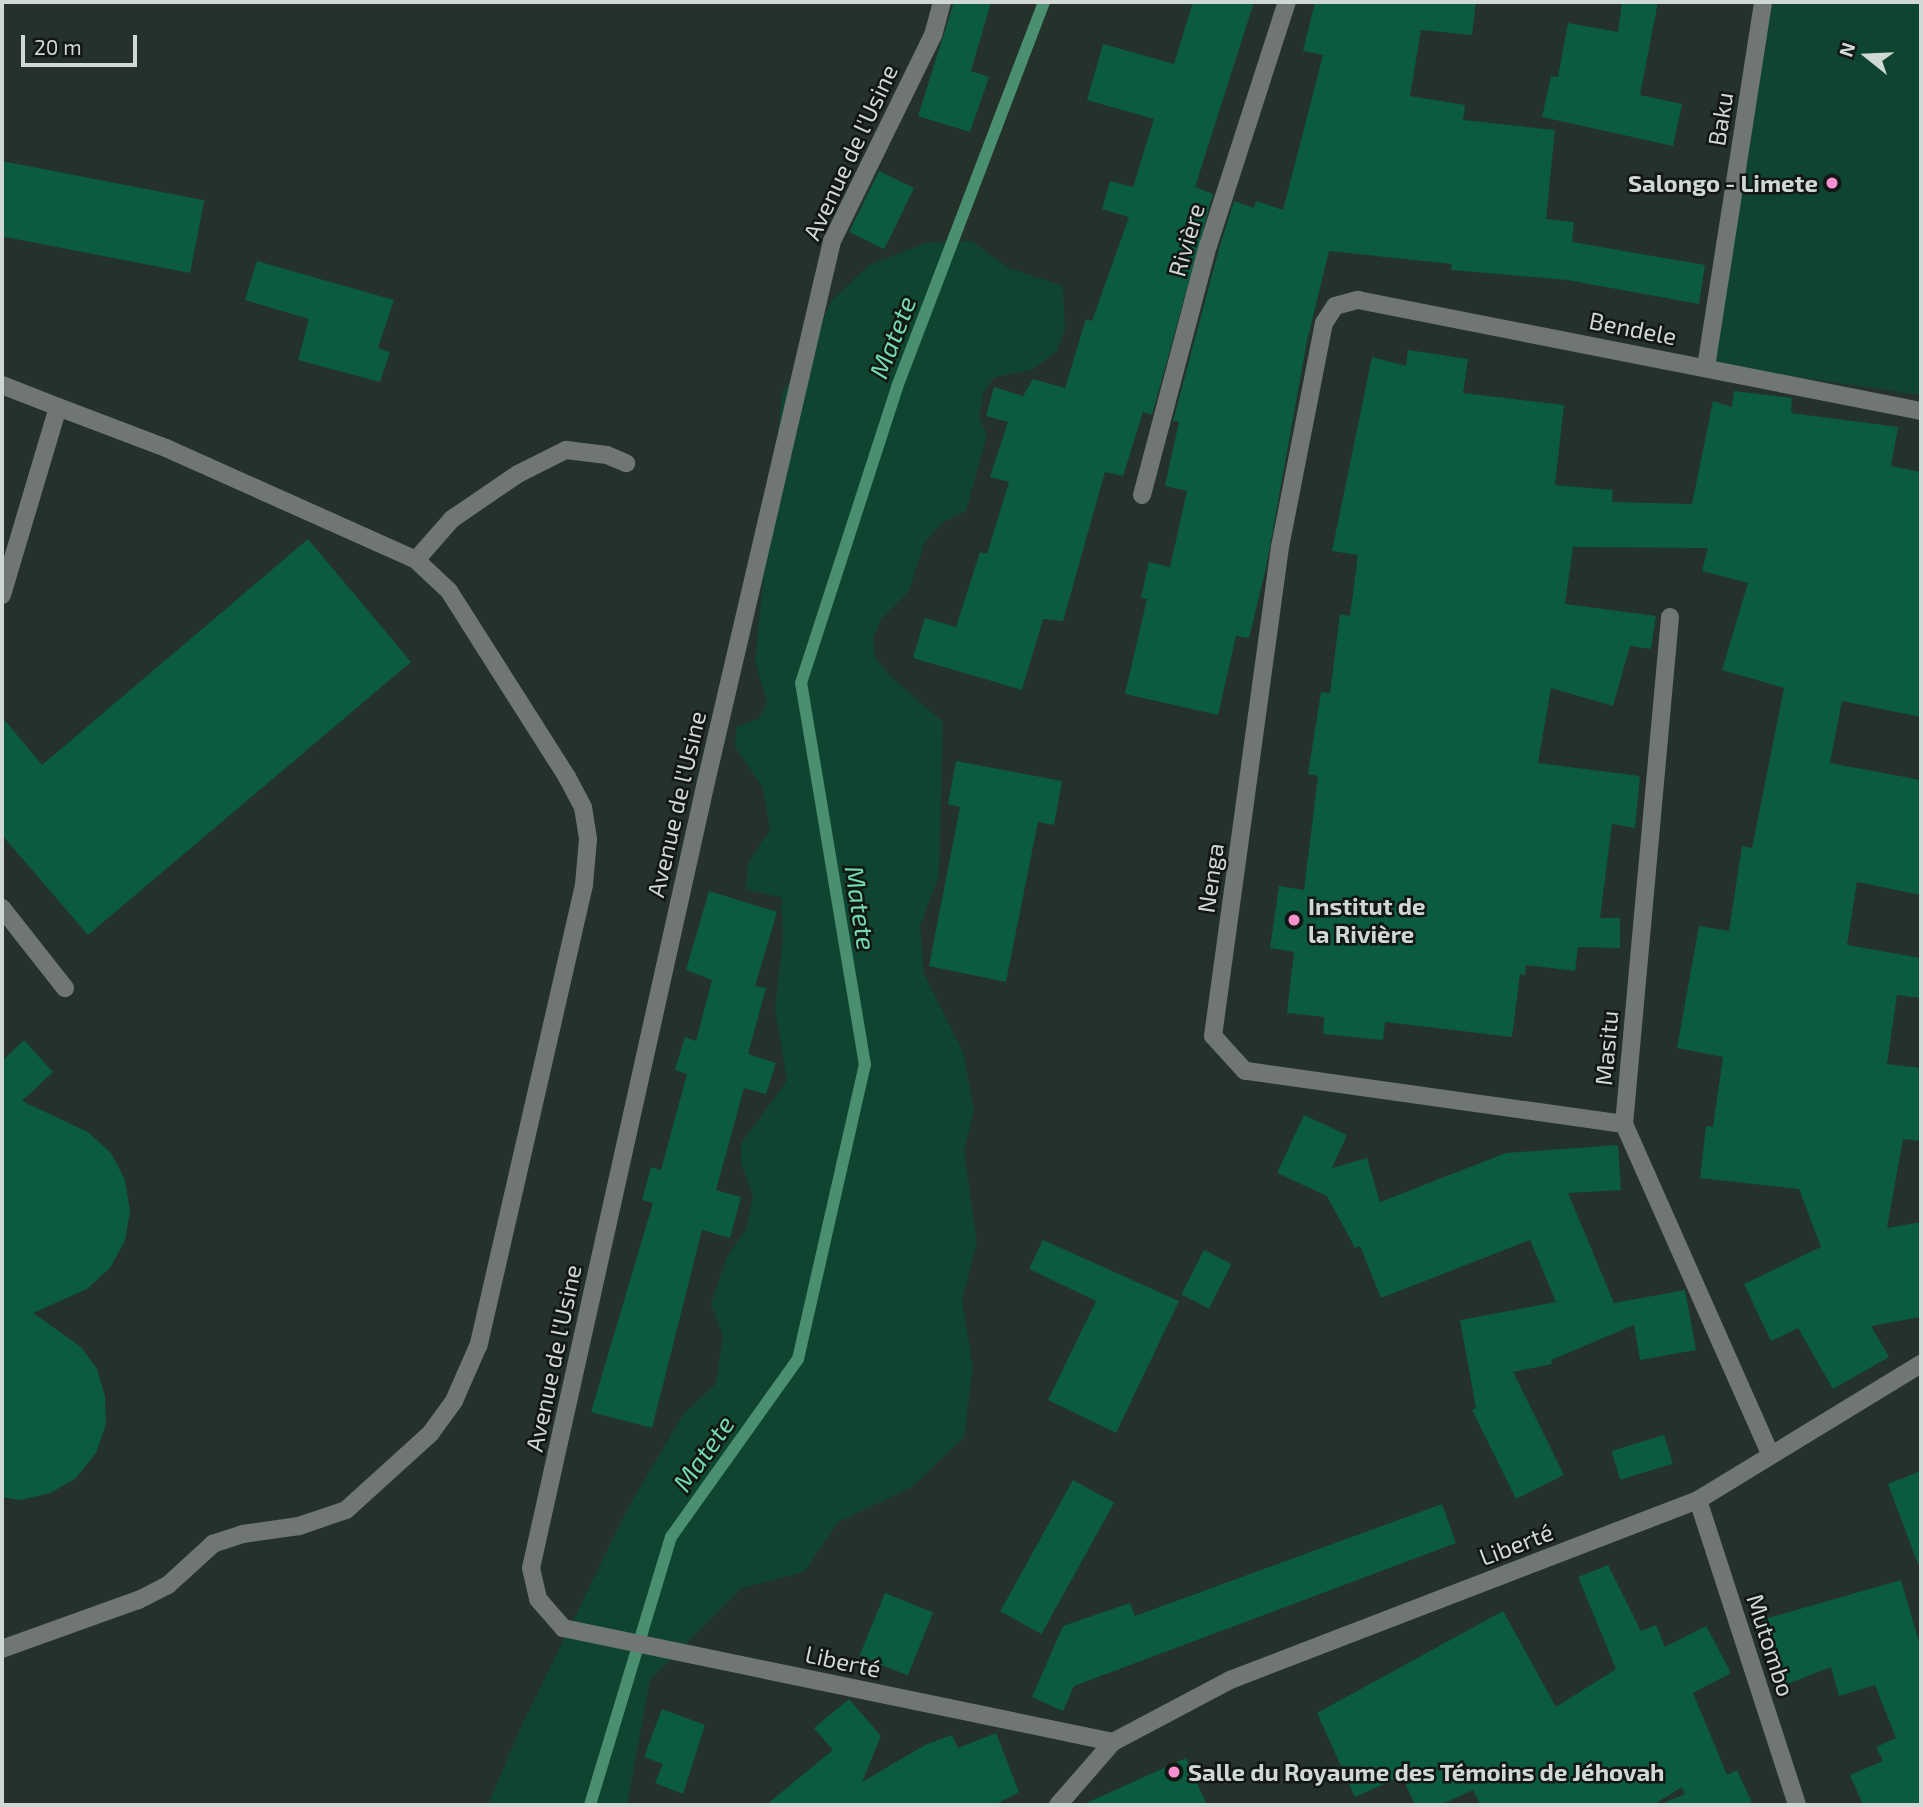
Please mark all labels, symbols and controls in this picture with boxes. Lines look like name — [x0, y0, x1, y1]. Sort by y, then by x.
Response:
scale bar — [24, 21, 140, 65]
north arrow — [1832, 21, 1902, 91]
text: 20 m — [34, 34, 82, 59]
text: N — [1833, 39, 1860, 59]
street label: Avenue de l'Usine — [797, 60, 903, 244]
street label: Baku — [1702, 90, 1738, 148]
place label: Salongo - Limete — [1628, 169, 1818, 197]
marker: Salongo - Limete — [1824, 175, 1840, 191]
street label: Rivière — [1162, 200, 1210, 280]
water label: Matete — [862, 292, 922, 382]
street label: Bendele — [1587, 305, 1679, 351]
street label: Avenue de l'Usine — [641, 708, 711, 900]
street label: Nenga — [1191, 841, 1229, 915]
water label: Matete — [839, 863, 883, 953]
place label: Institut de la Rivière — [1308, 892, 1426, 948]
marker: Institut de la Rivière — [1286, 912, 1302, 928]
street label: Masitu — [1588, 1009, 1624, 1087]
street label: Avenue de l'Usine — [519, 1262, 587, 1454]
water label: Matete — [666, 1409, 740, 1497]
street label: Liberté — [1475, 1517, 1557, 1571]
street label: Mutombo — [1741, 1590, 1801, 1700]
street label: Liberté — [803, 1639, 883, 1683]
place label: Salle du Royaume des Témoins de Jéhovah — [1188, 1758, 1666, 1786]
marker: Salle du Royaume des Témoins de Jéhovah — [1166, 1764, 1182, 1780]

